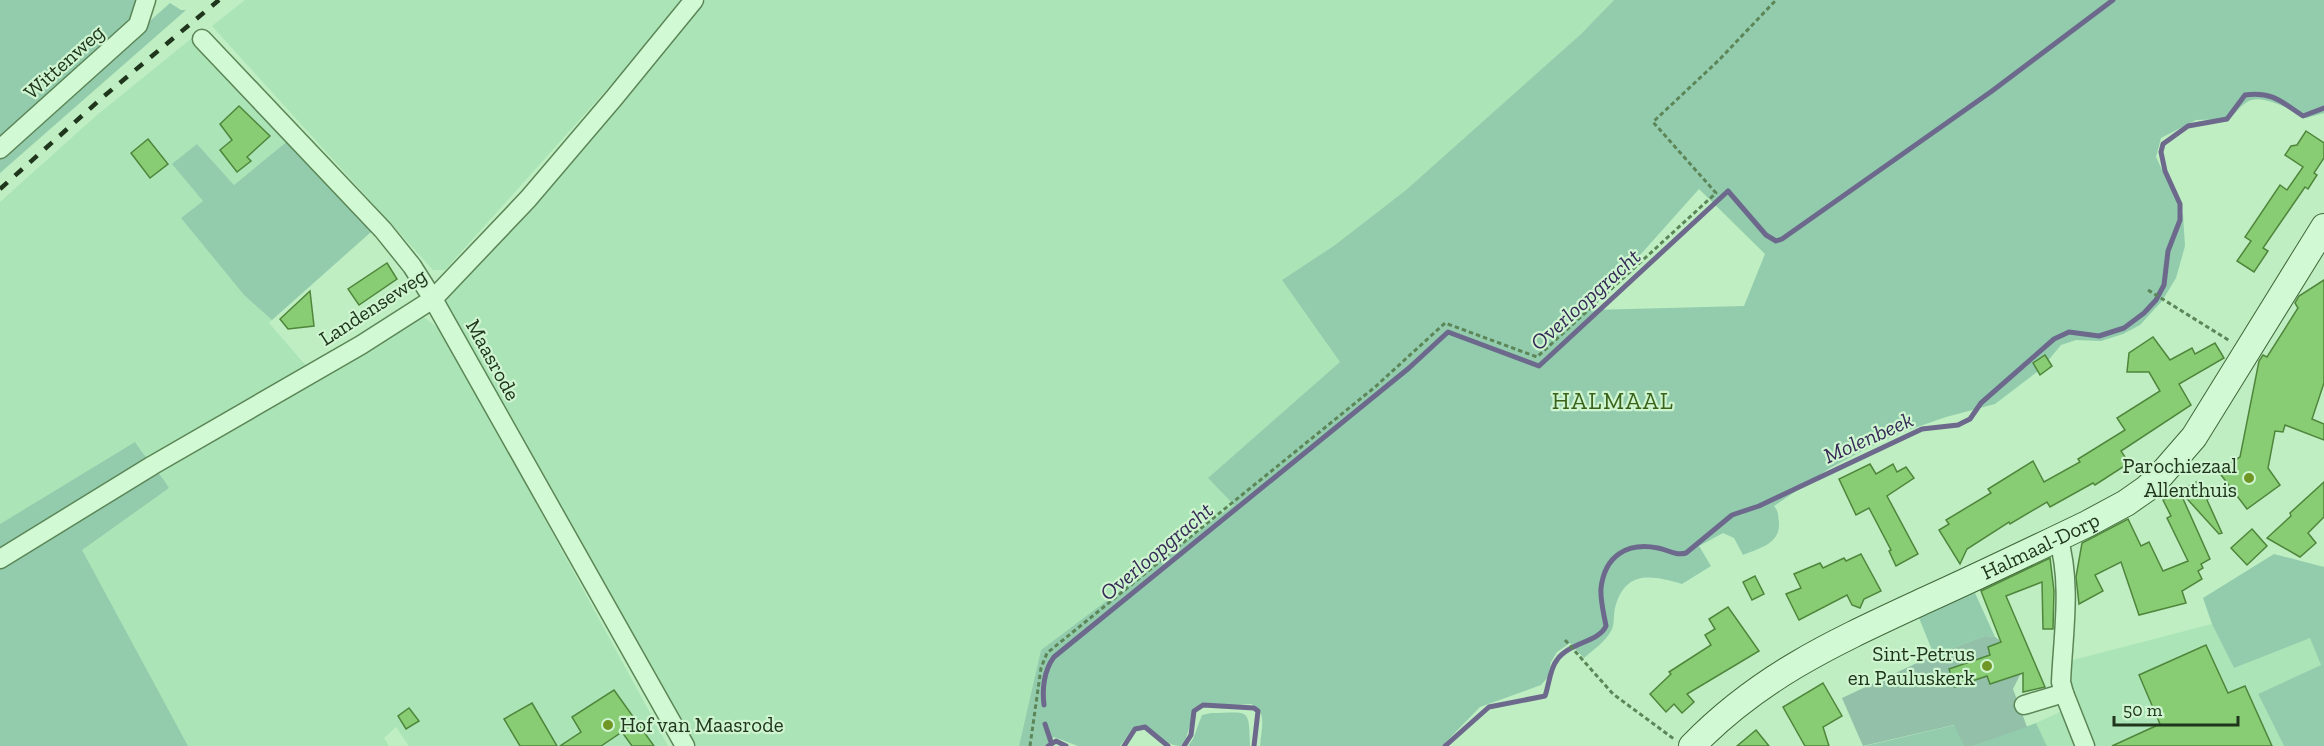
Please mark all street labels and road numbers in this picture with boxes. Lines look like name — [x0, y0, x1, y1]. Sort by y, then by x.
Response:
street label: Wittenweg — [18, 19, 109, 104]
street label: Landenseweg — [314, 262, 432, 351]
street label: Maasrode — [461, 315, 526, 405]
street label: Halmaal-Dorp — [1977, 507, 2104, 585]

